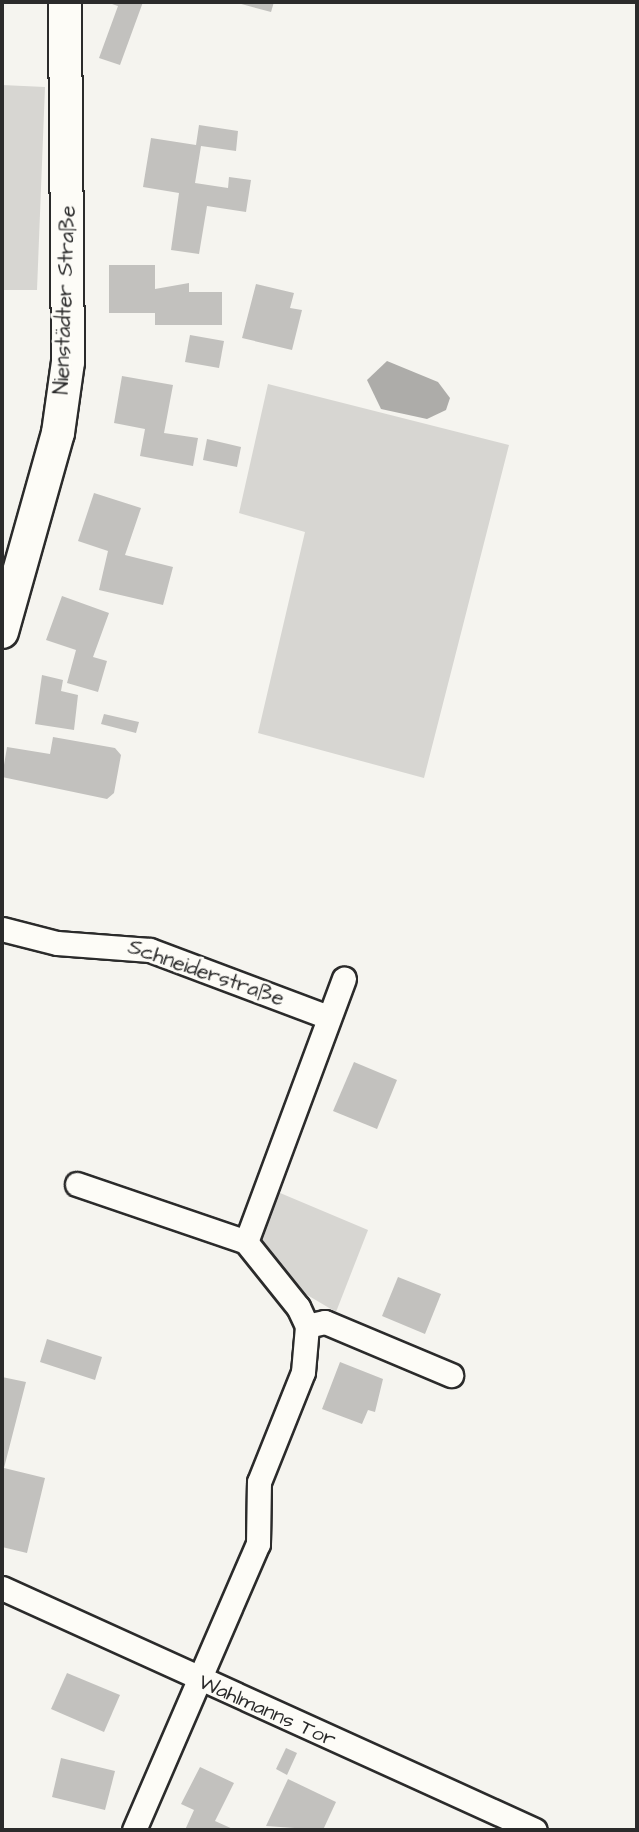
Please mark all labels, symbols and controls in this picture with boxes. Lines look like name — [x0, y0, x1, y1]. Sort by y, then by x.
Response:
street label: Nienstädter Straße — [49, 205, 81, 395]
street label: Schneiderstraße — [125, 934, 287, 1012]
street label: Wahlmanns Tor — [194, 1669, 340, 1753]

